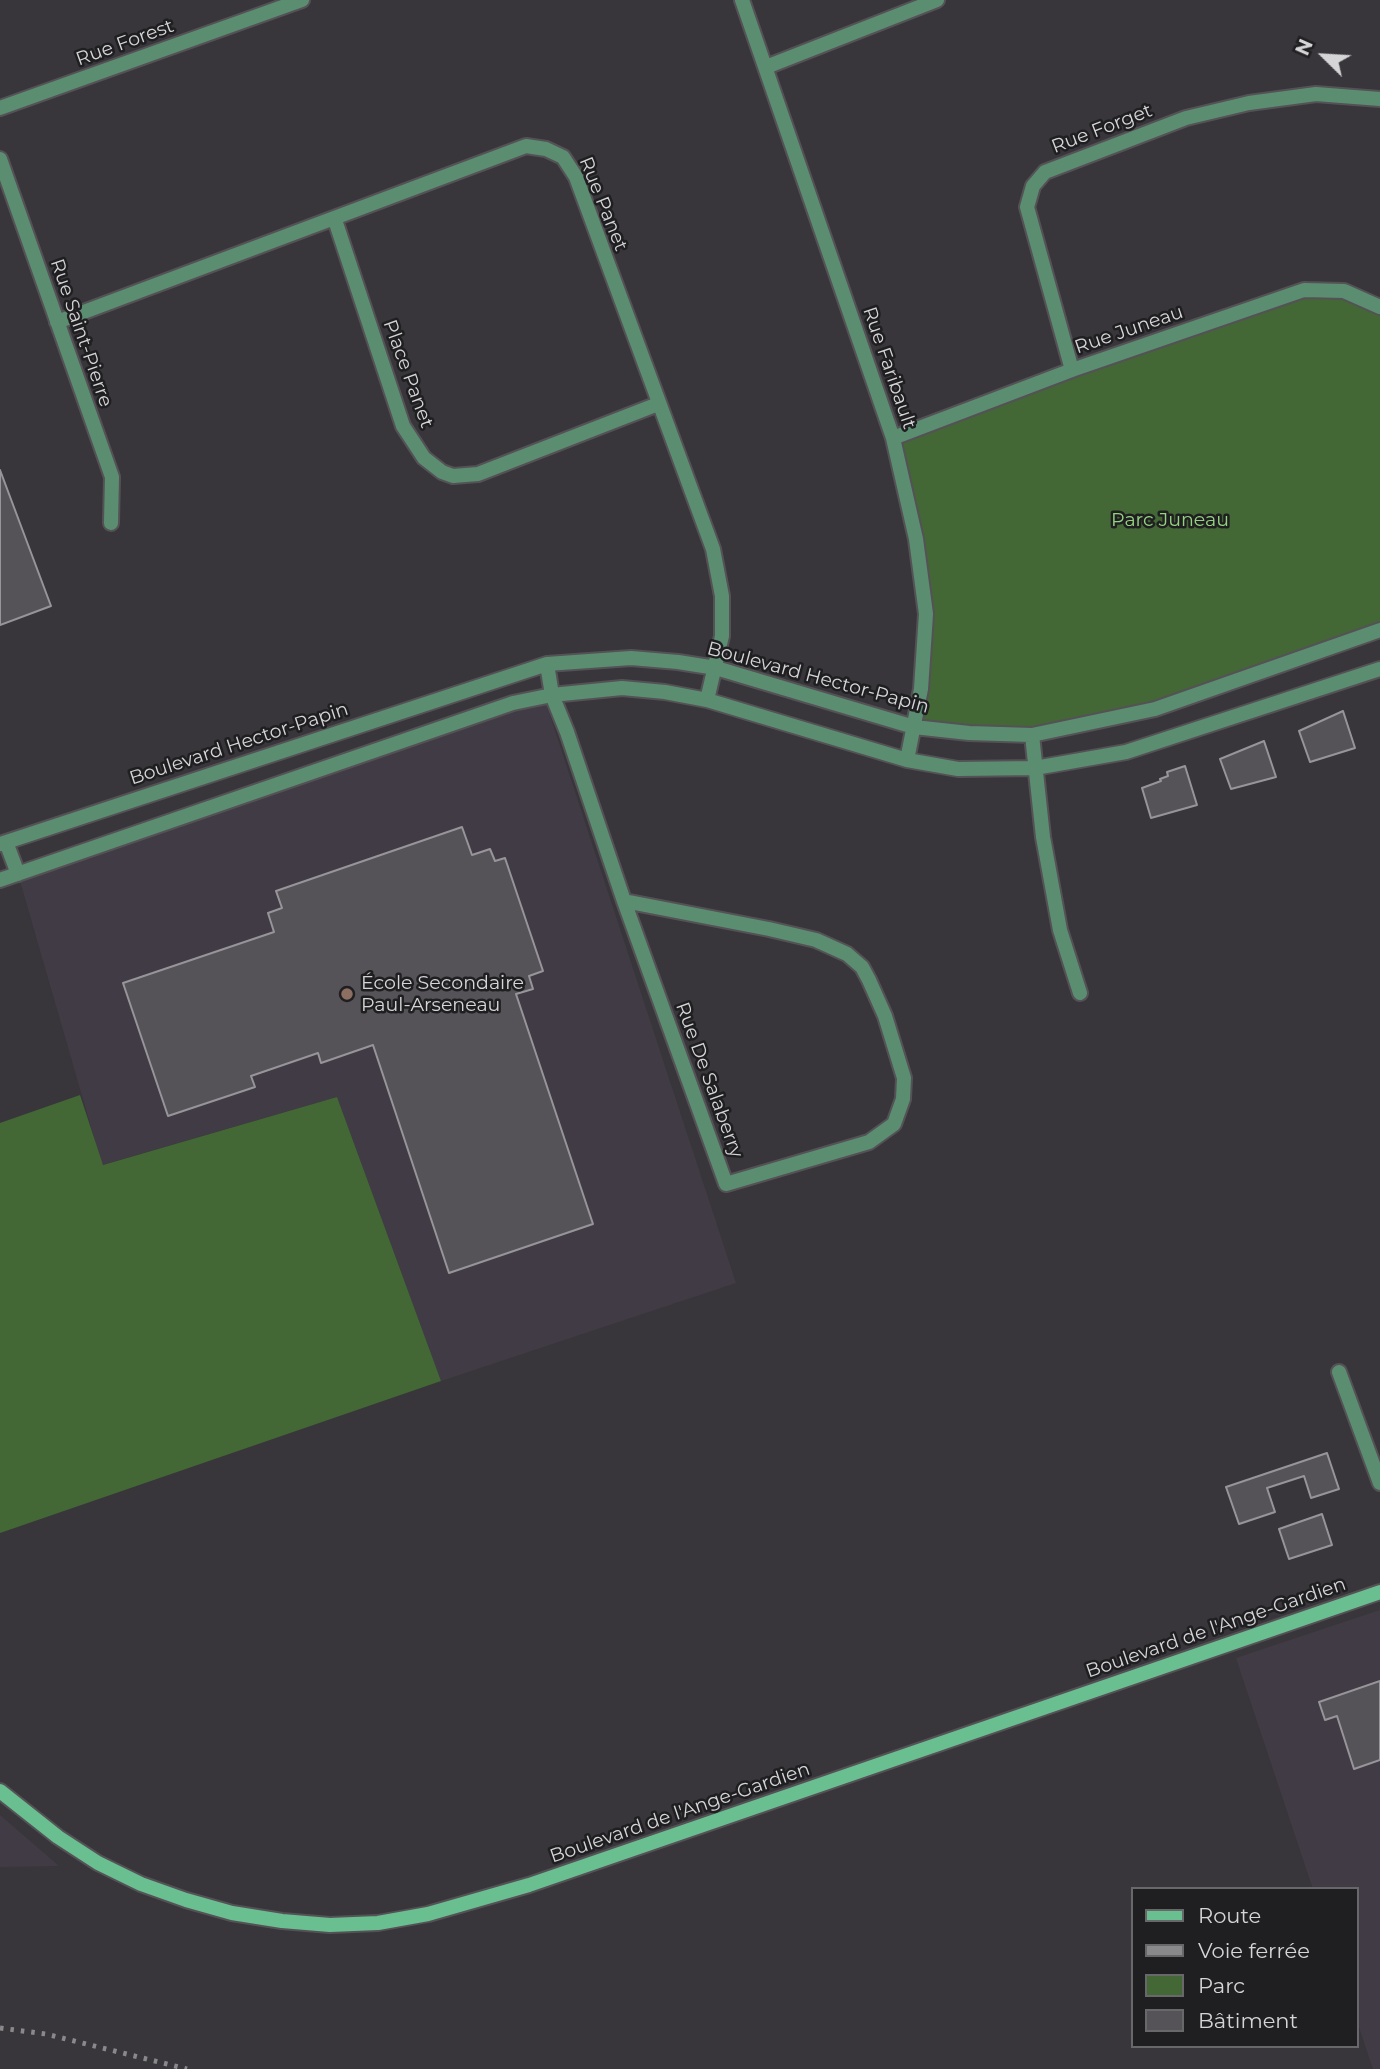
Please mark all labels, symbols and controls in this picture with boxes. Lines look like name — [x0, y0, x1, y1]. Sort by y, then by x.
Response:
street label: Rue Forest — [73, 15, 177, 71]
north arrow — [1289, 21, 1359, 91]
text: N — [1291, 36, 1318, 59]
street label: Rue Forget — [1048, 99, 1156, 159]
street label: Rue Panet — [574, 154, 632, 254]
street label: Rue Saint-Pierre — [45, 256, 117, 410]
street label: Rue Juneau — [1072, 301, 1186, 359]
street label: Rue Faribault — [857, 304, 921, 432]
street label: Place Panet — [378, 317, 438, 431]
park label: Parc Juneau — [1111, 509, 1229, 531]
street label: Boulevard Hector-Papin — [705, 637, 931, 719]
street label: Boulevard Hector-Papin — [127, 698, 351, 790]
place label: École Secondaire Paul-Arseneau — [361, 972, 524, 1016]
marker: École Secondaire Paul-Arseneau — [339, 986, 355, 1002]
street label: Rue De Salaberry — [670, 999, 748, 1161]
street label: Boulevard de l'Ange-Gardien — [1083, 1573, 1349, 1683]
street label: Boulevard de l'Ange-Gardien — [547, 1758, 813, 1868]
legend — [1132, 1887, 1359, 2048]
text: Route — [1198, 1903, 1261, 1928]
text: Voie ferrée — [1198, 1938, 1310, 1963]
text: Parc — [1198, 1973, 1245, 1998]
text: Bâtiment — [1198, 2008, 1298, 2033]

